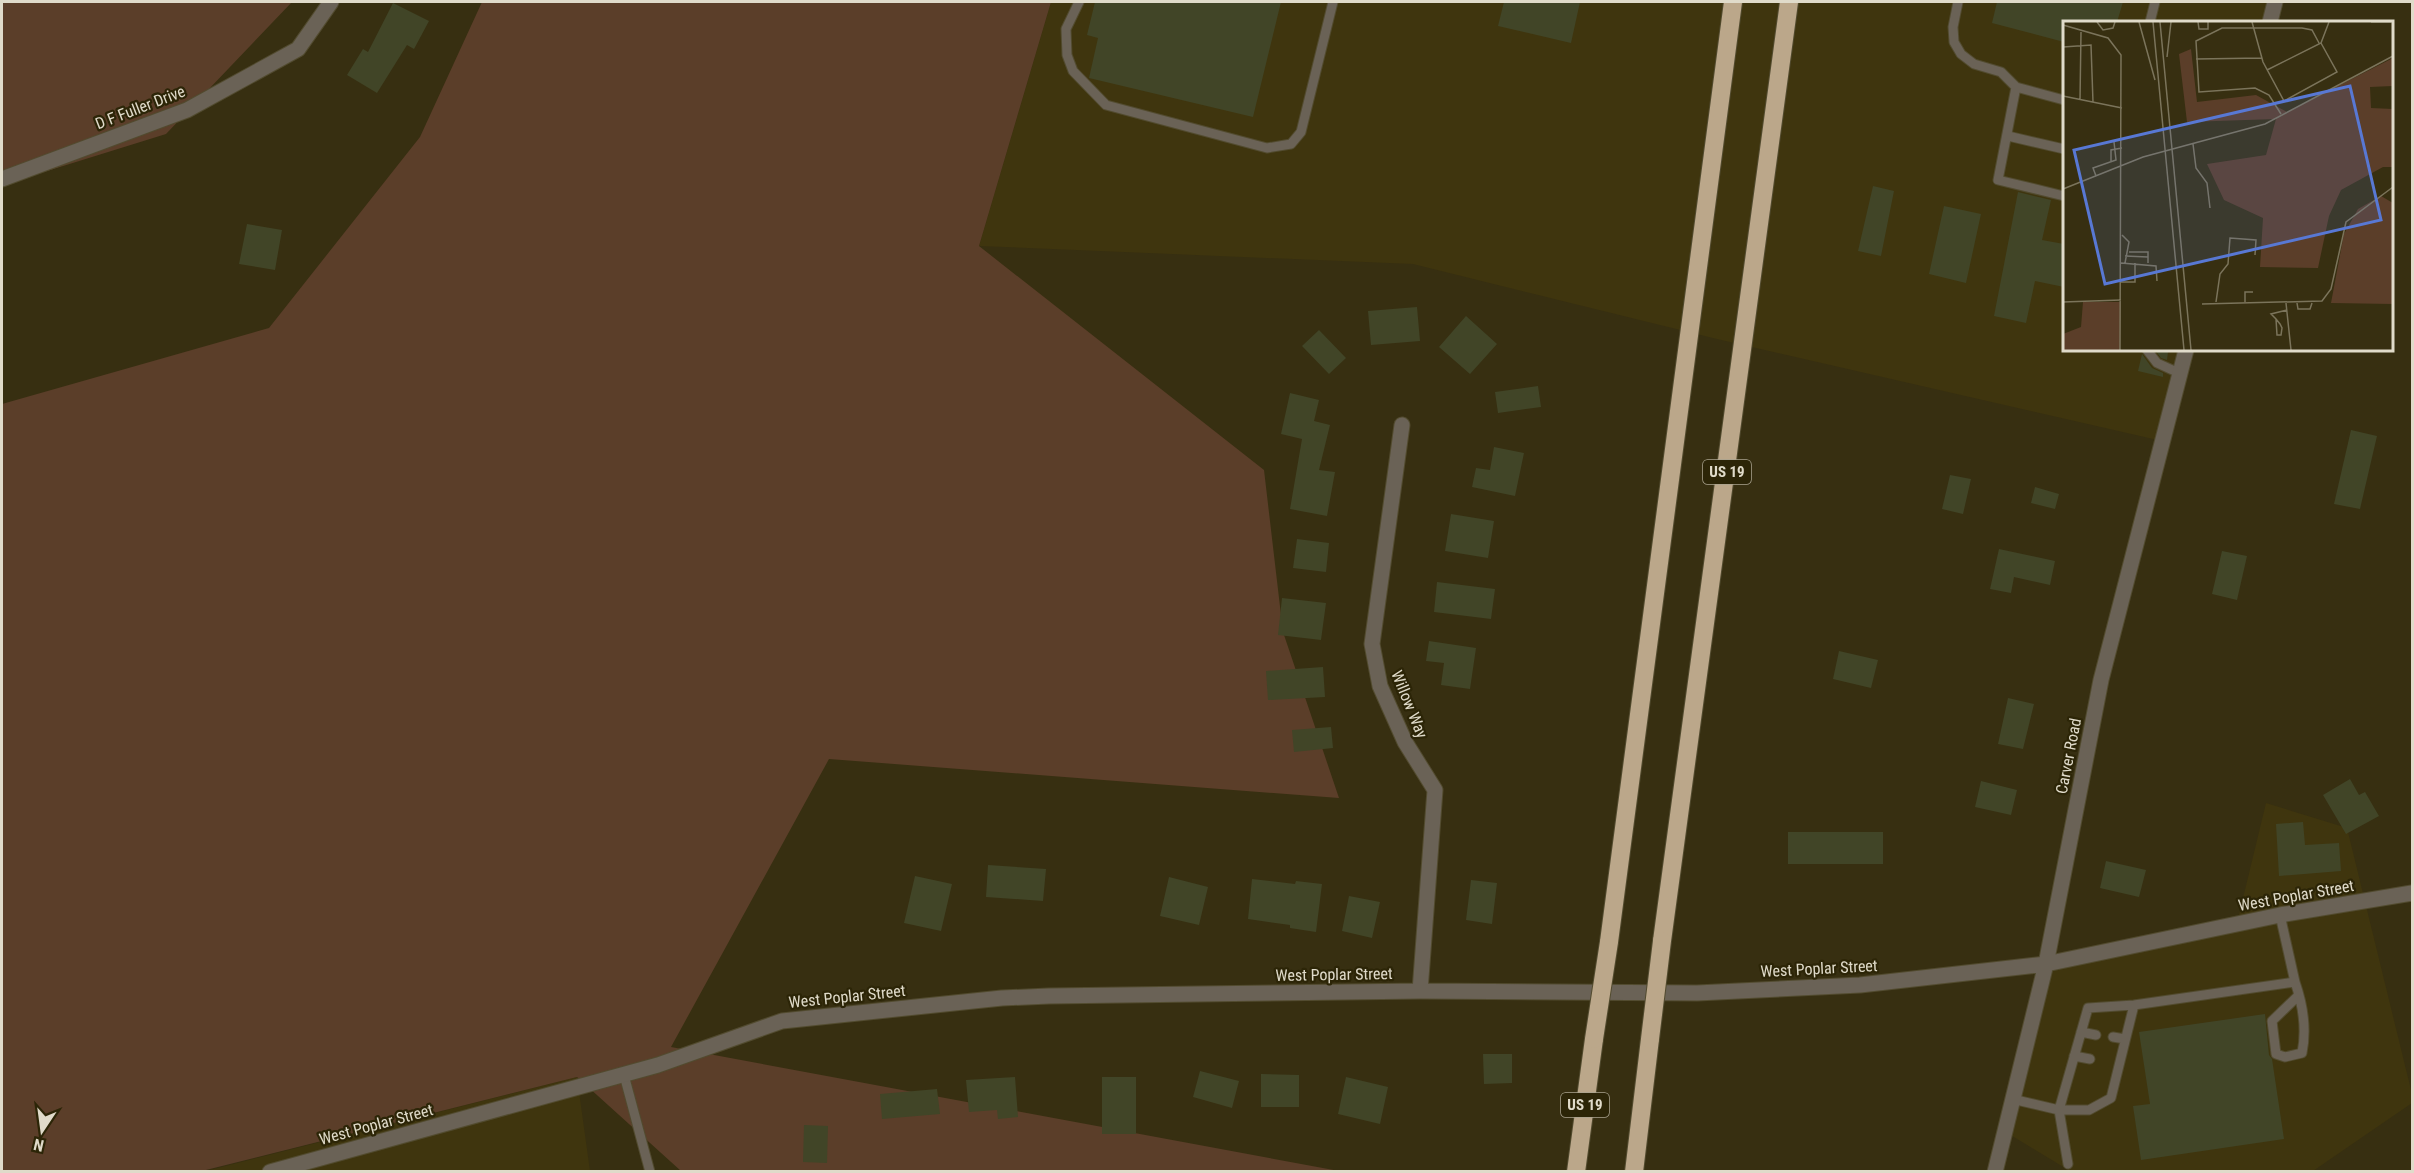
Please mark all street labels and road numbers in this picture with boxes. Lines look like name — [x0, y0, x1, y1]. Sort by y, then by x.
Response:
street label: D F Fuller Drive — [93, 82, 188, 133]
road number: US 19 — [1703, 460, 1751, 484]
street label: Willow Way — [1387, 668, 1432, 741]
street label: Carver Road — [2052, 717, 2085, 796]
street label: West Poplar Street — [2237, 876, 2356, 915]
street label: West Poplar Street — [1760, 956, 1878, 981]
street label: West Poplar Street — [1275, 964, 1393, 985]
street label: West Poplar Street — [788, 981, 907, 1012]
road number: US 19 — [1561, 1093, 1609, 1117]
street label: West Poplar Street — [317, 1100, 435, 1149]

